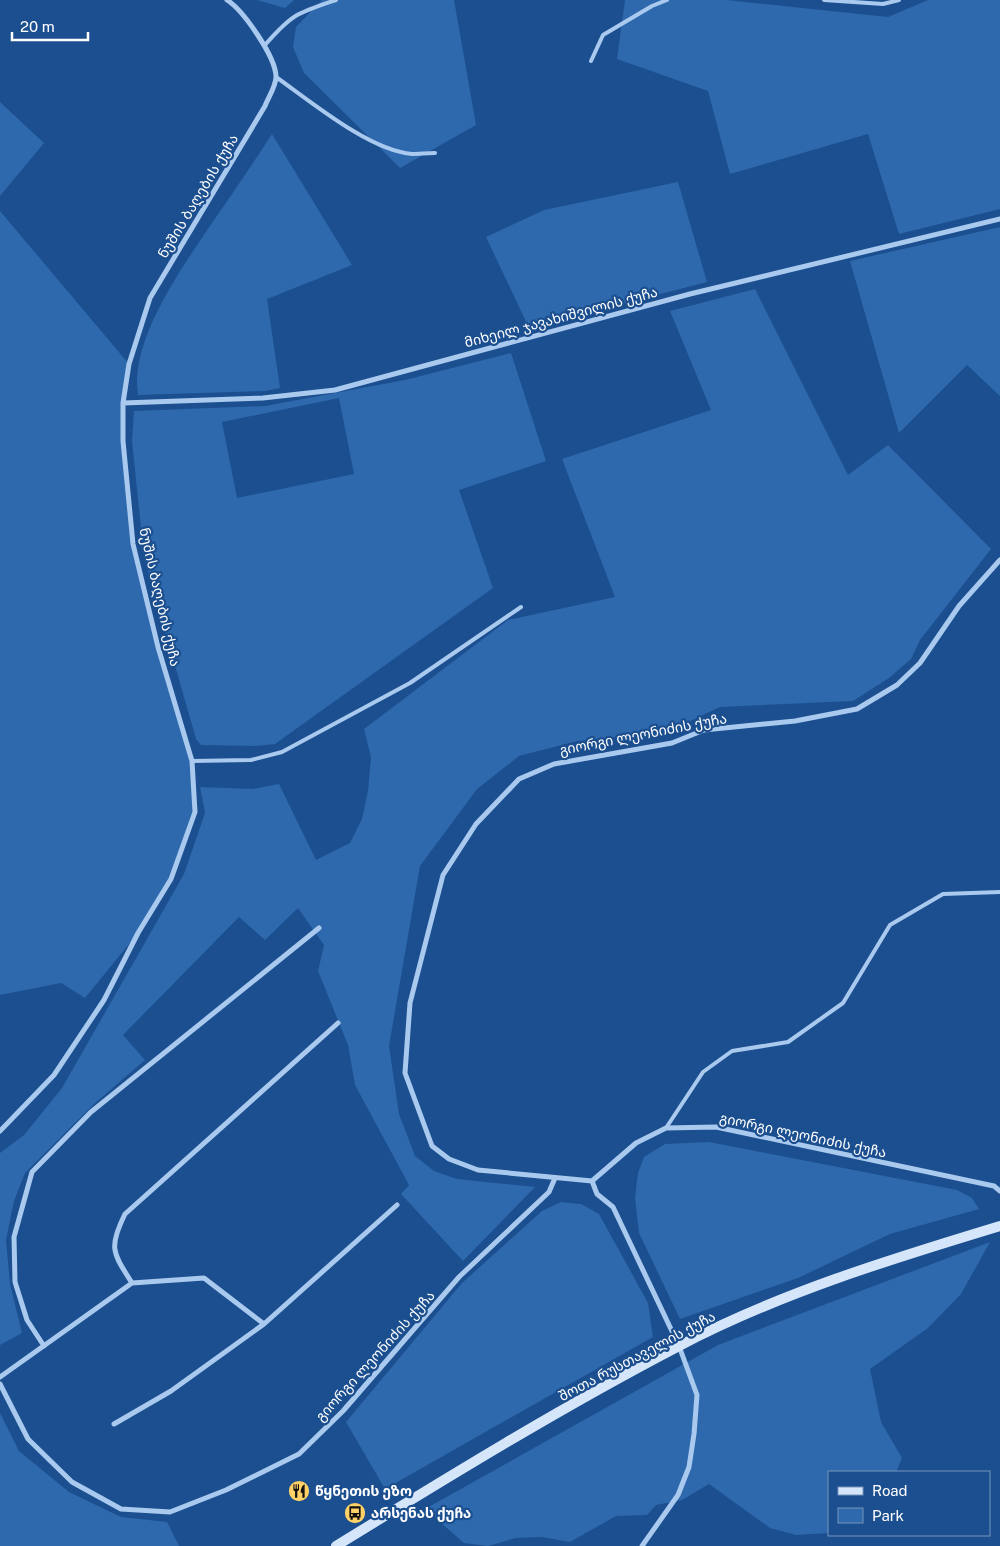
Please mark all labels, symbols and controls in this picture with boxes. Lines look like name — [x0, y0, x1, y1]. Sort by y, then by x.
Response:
scale bar — [12, 10, 89, 42]
text: 20 m — [20, 18, 55, 35]
street label: ნუშის ბაღების ქუჩა — [155, 131, 242, 261]
street label: მიხეილ ჯავახიშვილის ქუჩა — [463, 283, 660, 351]
street label: ნუშის ბაღების ქუჩა — [135, 526, 184, 668]
street label: გიორგი ლეონიძის ქუჩა — [558, 710, 728, 759]
street label: გიორგი ლეონიძის ქუჩა — [718, 1109, 888, 1161]
street label: გიორგი ლეონიძის ქუჩა — [312, 1287, 439, 1425]
street label: შოთა რუსთაველის ქუჩა — [556, 1308, 718, 1405]
legend — [828, 1471, 990, 1536]
restaurant icon: წყნეთის ეზო — [287, 1479, 311, 1503]
text: Road — [872, 1482, 908, 1499]
place label: წყნეთის ეზო — [315, 1483, 412, 1500]
bus stop icon: არსენას ქუჩა — [343, 1501, 367, 1525]
place label: არსენას ქუჩა — [371, 1505, 471, 1522]
text: Park — [872, 1507, 904, 1524]

